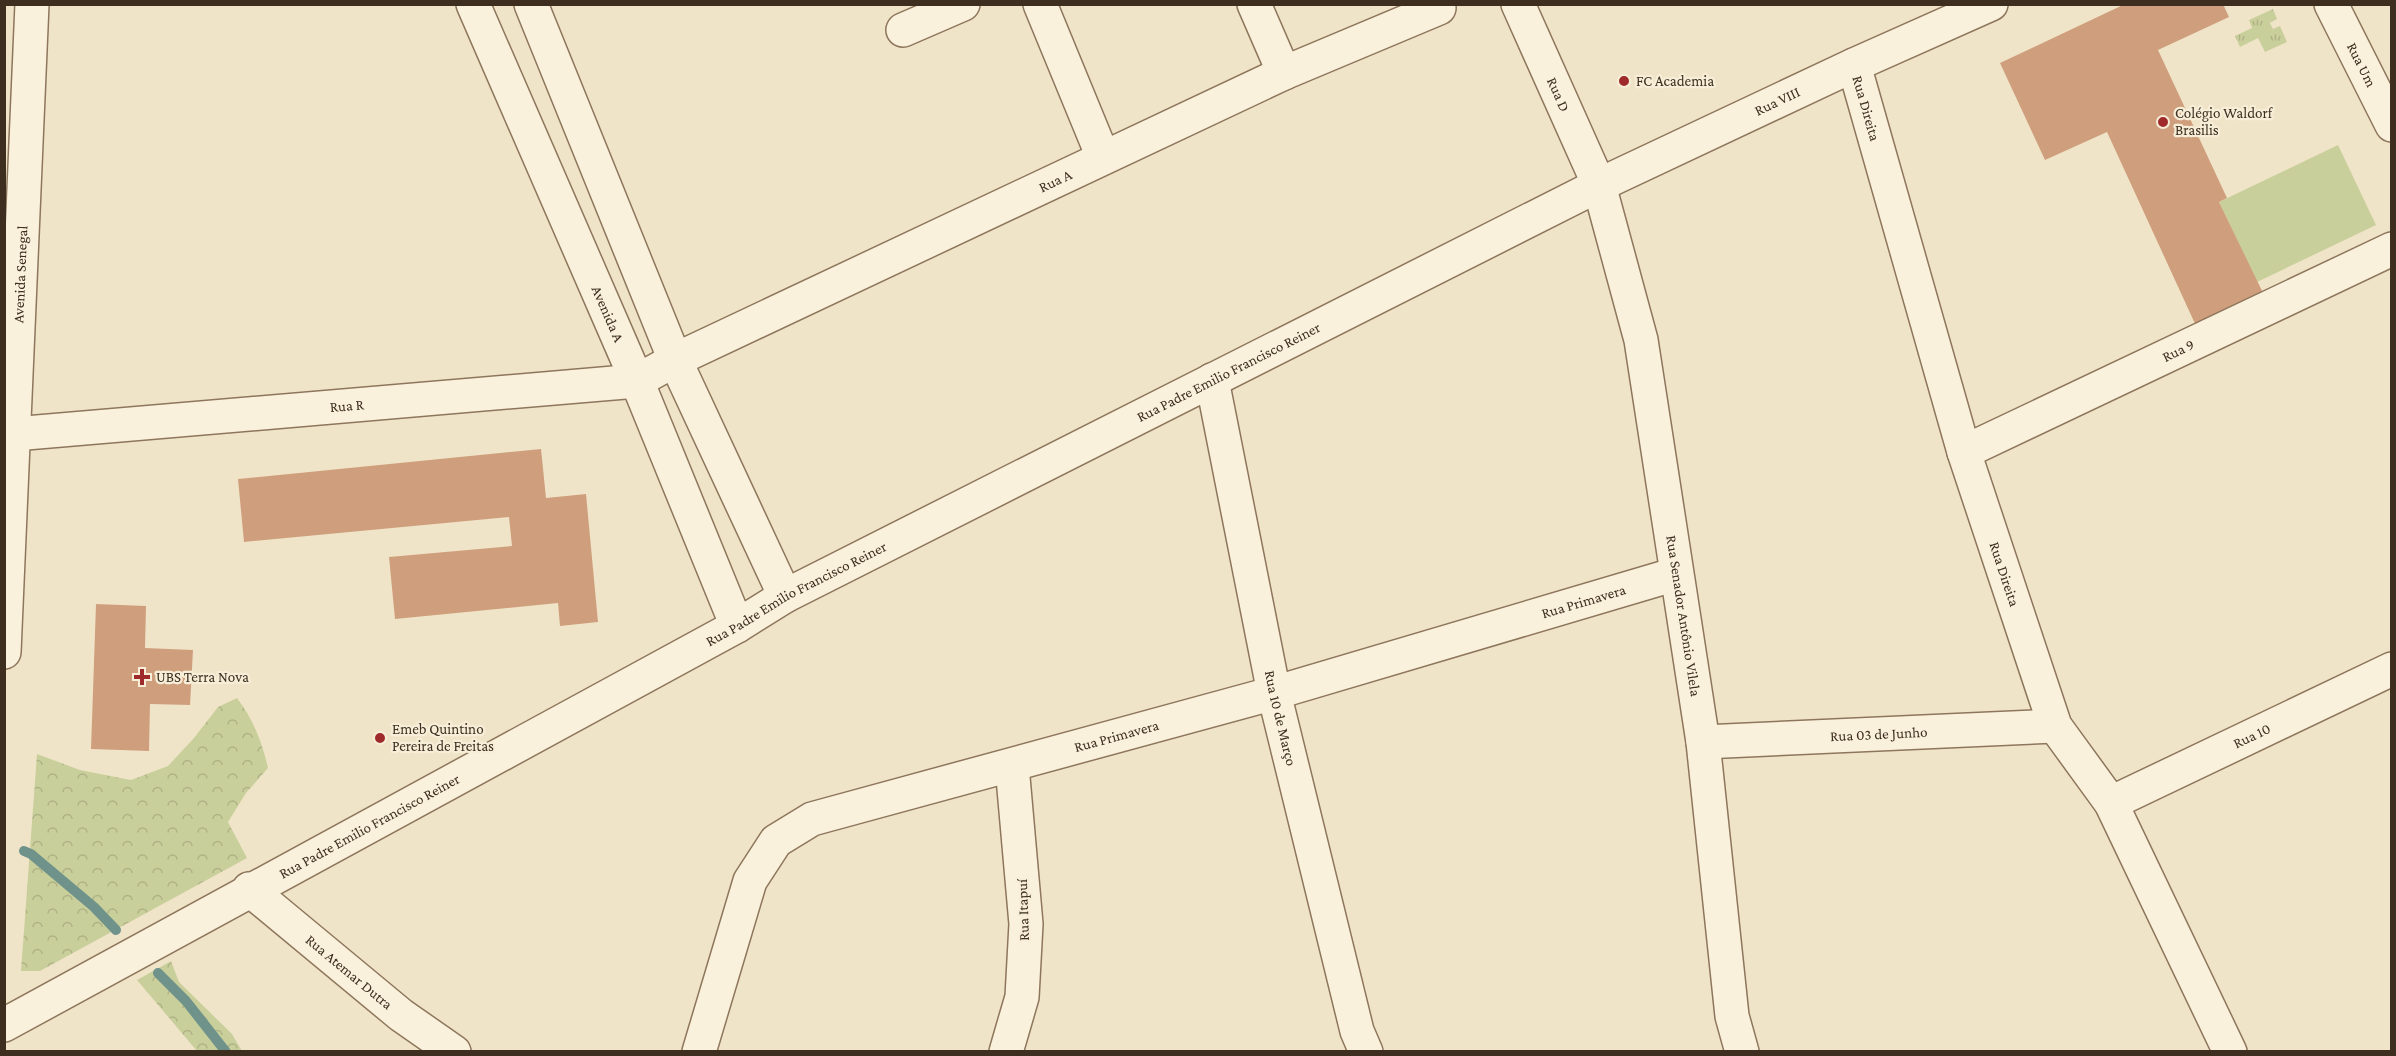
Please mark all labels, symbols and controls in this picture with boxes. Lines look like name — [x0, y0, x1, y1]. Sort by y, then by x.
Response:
street label: Rua Um — [2344, 40, 2379, 90]
place label: FC Academia — [1636, 73, 1714, 89]
marker: FC Academia — [1617, 74, 1631, 88]
street label: Rua Direita — [1849, 74, 1883, 143]
street label: Rua D — [1544, 75, 1573, 114]
street label: Rua VIII — [1752, 84, 1802, 119]
place label: Colégio Waldorf Brasilis — [2175, 105, 2274, 138]
marker: Colégio Waldorf Brasilis — [2156, 115, 2170, 129]
street label: Rua A — [1036, 166, 1075, 195]
street label: Avenida Senegal — [10, 225, 31, 323]
street label: Avenida A — [589, 283, 627, 345]
street label: Rua Padre Emilio Francisco Reiner — [1134, 319, 1323, 425]
street label: Rua 9 — [2160, 336, 2197, 365]
street label: Rua R — [329, 396, 365, 415]
street label: Rua Senador Antônio Vilela — [1663, 534, 1704, 698]
street label: Rua Padre Emilio Francisco Reiner — [703, 538, 890, 649]
street label: Rua Direita — [1986, 540, 2023, 609]
street label: Rua Primavera — [1540, 581, 1628, 621]
marker: UBS Terra Nova — [133, 668, 151, 686]
place label: UBS Terra Nova — [156, 669, 249, 685]
street label: Rua 10 de Março — [1262, 669, 1300, 767]
street label: Rua Primavera — [1072, 717, 1161, 755]
street label: Rua 10 — [2231, 720, 2273, 752]
place label: Emeb Quintino Pereira de Freitas — [392, 721, 494, 754]
street label: Rua 03 de Junho — [1830, 724, 1928, 744]
marker: Emeb Quintino Pereira de Freitas — [373, 731, 387, 745]
street label: Rua Padre Emilio Francisco Reiner — [276, 770, 463, 882]
street label: Rua Itapuí — [1014, 878, 1033, 941]
street label: Rua Atemar Dutra — [302, 931, 396, 1013]

